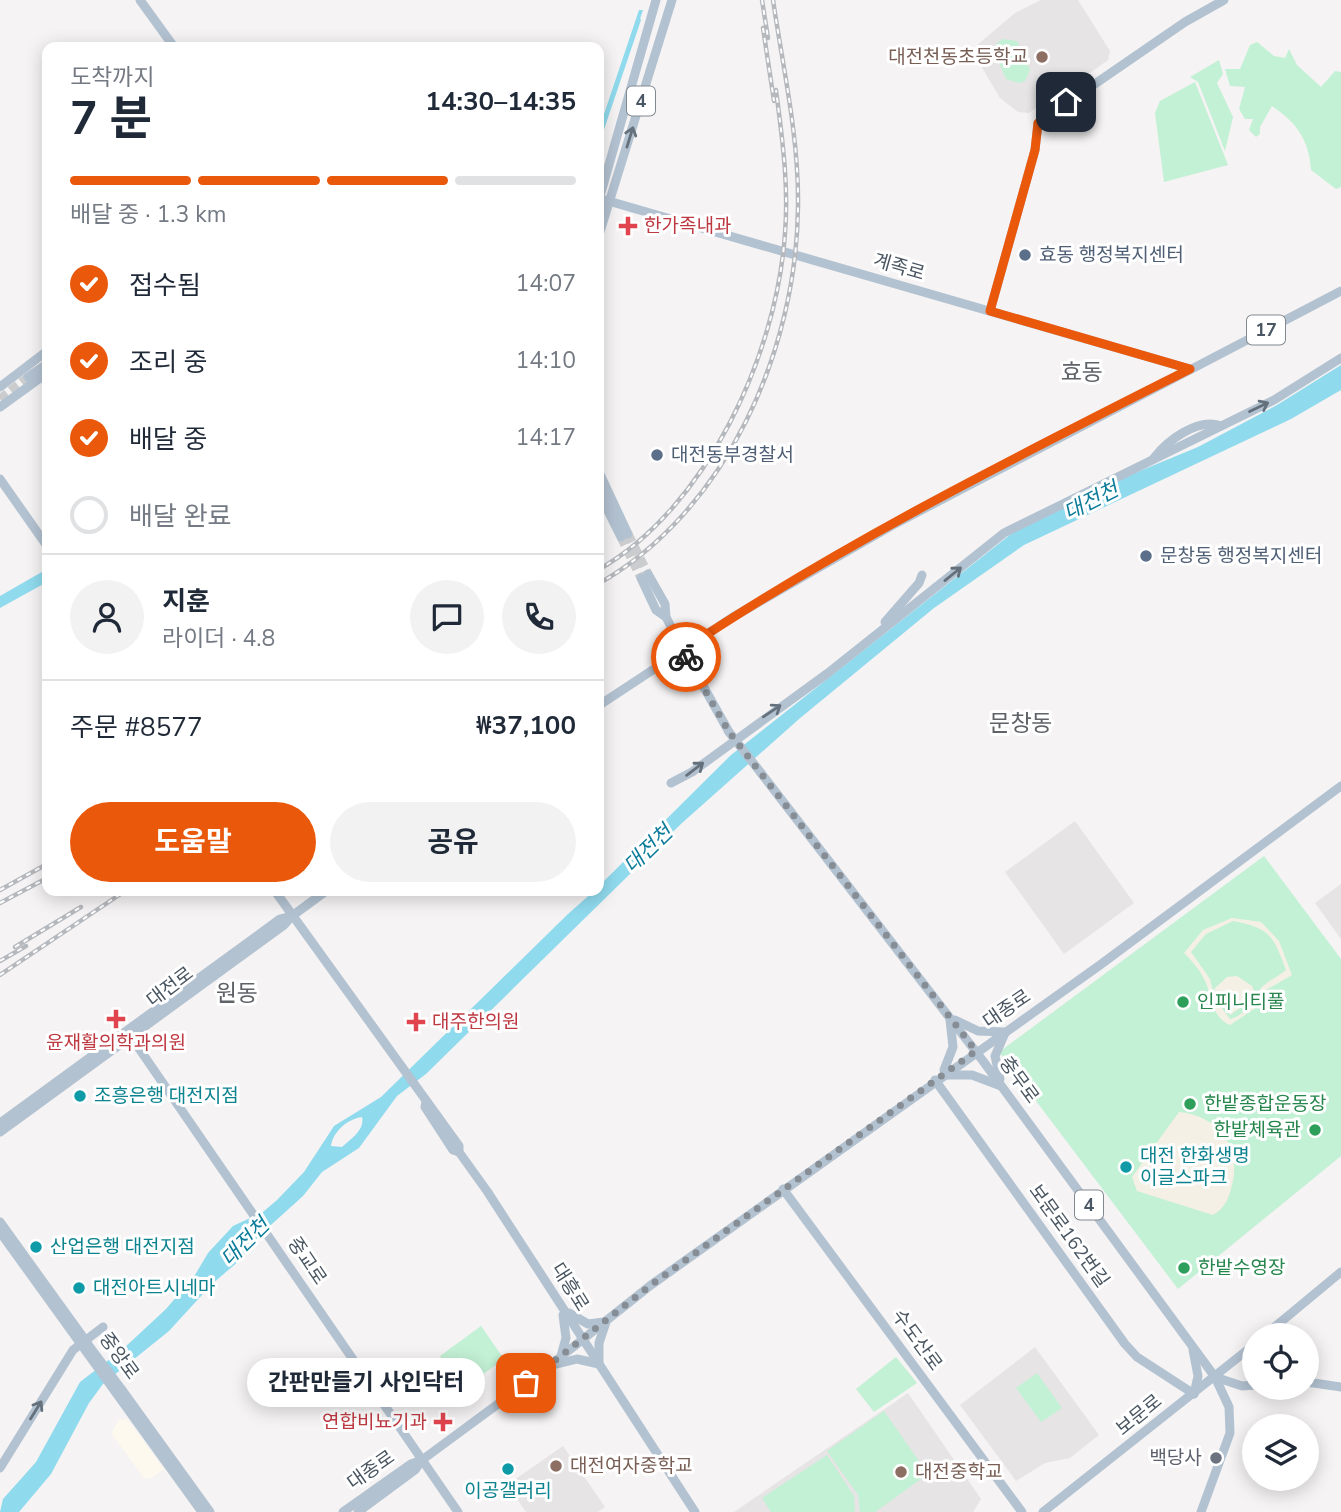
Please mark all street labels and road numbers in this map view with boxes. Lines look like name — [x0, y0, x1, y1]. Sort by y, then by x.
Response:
road number: 4 — [627, 86, 655, 116]
street label: 계족로 — [870, 247, 928, 287]
road number: 17 — [1247, 316, 1285, 344]
street label: 대전로 — [141, 961, 199, 1013]
street label: 대종로 — [978, 984, 1036, 1034]
street label: 충무로 — [993, 1051, 1045, 1109]
street label: 보문로162번길 — [1023, 1179, 1115, 1293]
road number: 4 — [1075, 1190, 1103, 1220]
street label: 중교로 — [282, 1232, 332, 1290]
street label: 대흥로 — [545, 1258, 595, 1316]
street label: 수도산로 — [886, 1304, 948, 1376]
street label: 중앙로 — [93, 1327, 145, 1385]
street label: 보문로 — [1110, 1388, 1168, 1442]
street label: 대종로 — [342, 1444, 400, 1496]

